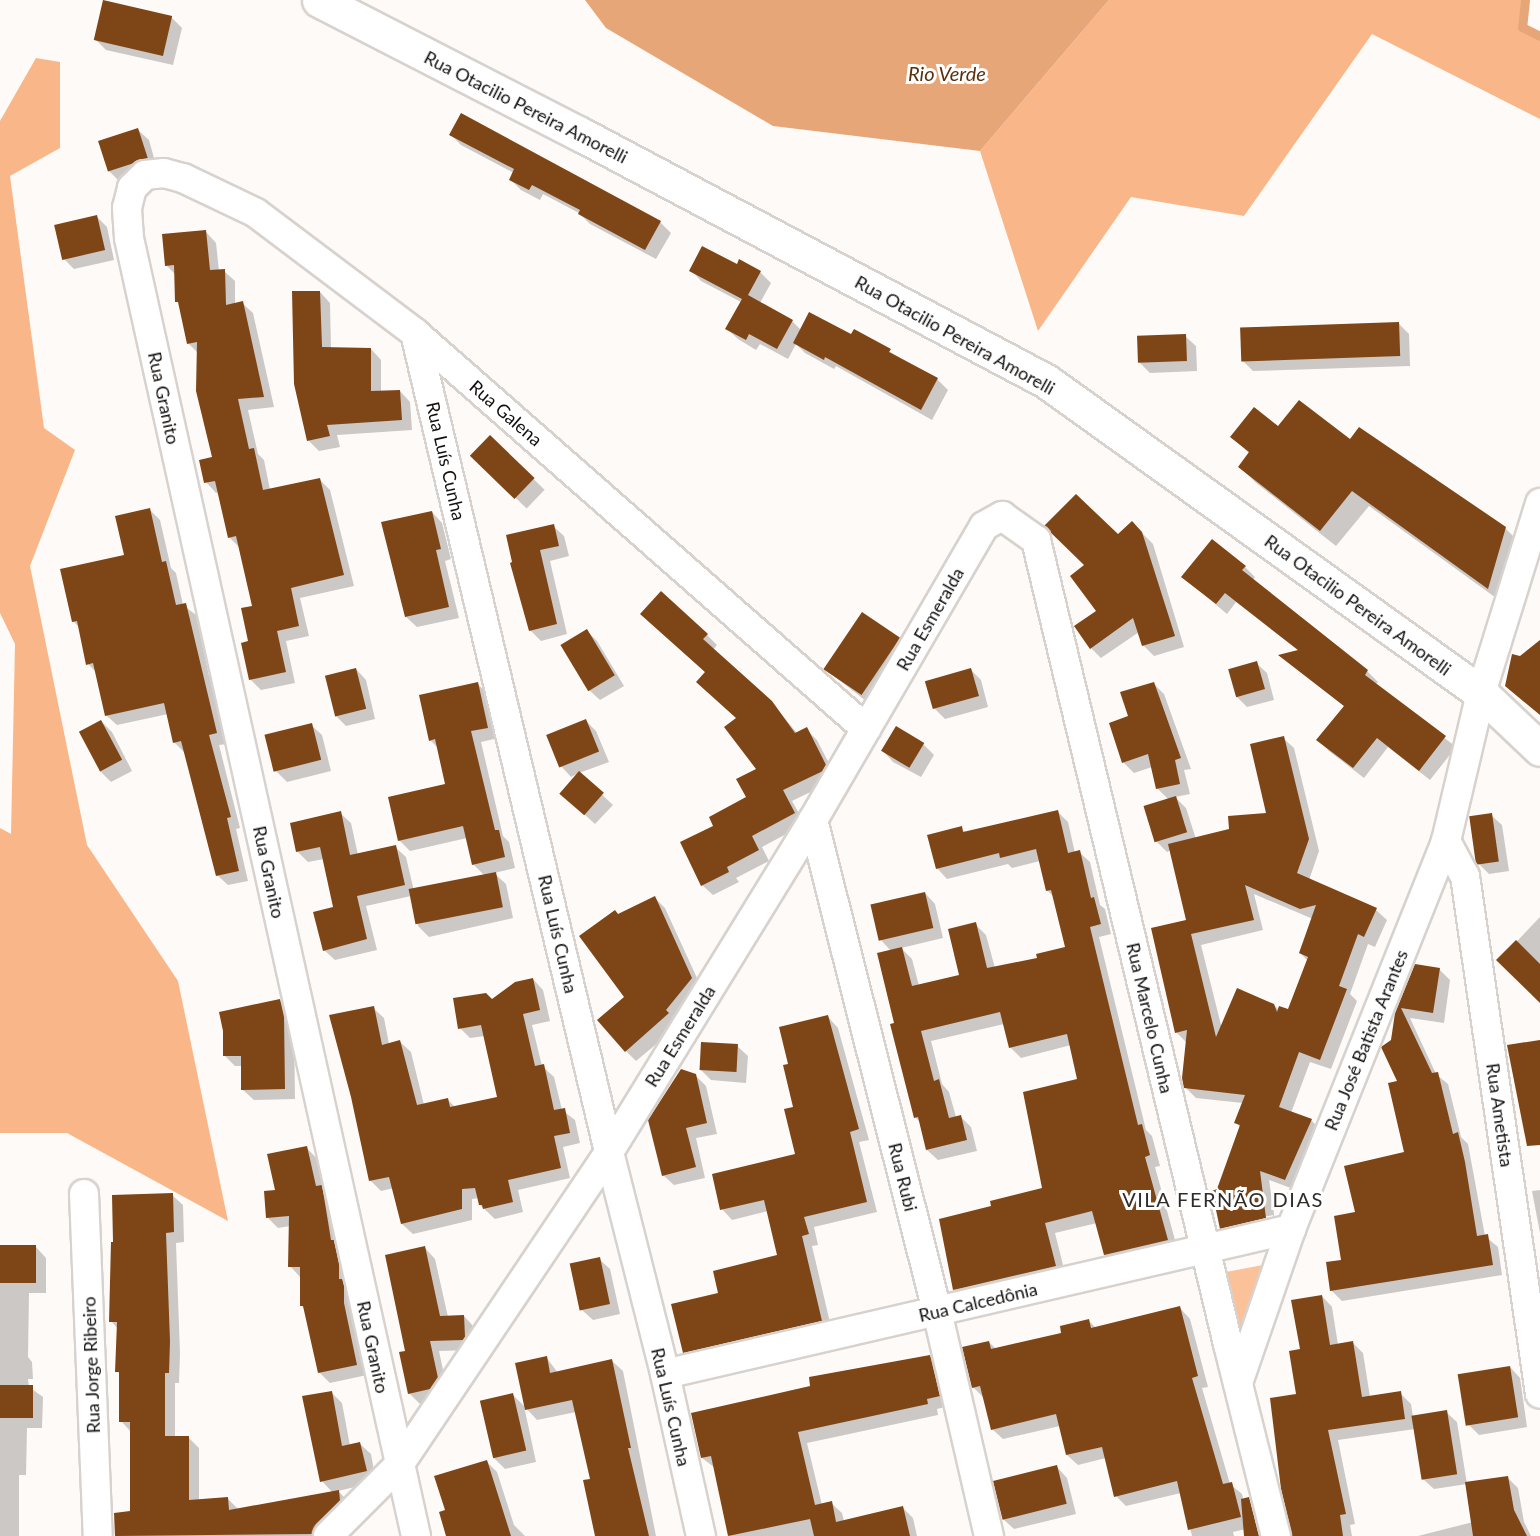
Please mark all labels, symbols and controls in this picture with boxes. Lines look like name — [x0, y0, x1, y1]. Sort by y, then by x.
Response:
street label: Rua Otacilio Pereira Amorelli — [420, 46, 632, 168]
water label: Rio Verde — [908, 61, 986, 85]
street label: Rua Otacilio Pereira Amorelli — [851, 271, 1059, 399]
street label: Rua Granito — [144, 350, 184, 446]
street label: Rua Galena — [465, 376, 547, 450]
street label: Rua Luís Cunha — [422, 400, 470, 522]
street label: Rua Otacilio Pereira Amorelli — [1260, 530, 1456, 680]
street label: Rua Esmeralda — [892, 564, 968, 674]
street label: Rua Granito — [249, 824, 289, 920]
street label: Rua Luís Cunha — [534, 873, 582, 995]
street label: Rua Marcelo Cunha — [1122, 941, 1178, 1095]
street label: Rua José Batista Arantes — [1320, 946, 1412, 1134]
street label: Rua Esmeralda — [640, 981, 720, 1091]
street label: Rua Ametista — [1482, 1061, 1518, 1169]
street label: Rua Rubi — [884, 1141, 922, 1213]
district label: VILA FERNÃO DIAS — [1122, 1187, 1324, 1211]
street label: Rua Calcedônia — [917, 1278, 1039, 1326]
street label: Rua Jorge Ribeiro — [78, 1296, 104, 1434]
street label: Rua Granito — [353, 1299, 393, 1395]
street label: Rua Luís Cunha — [647, 1346, 695, 1468]

